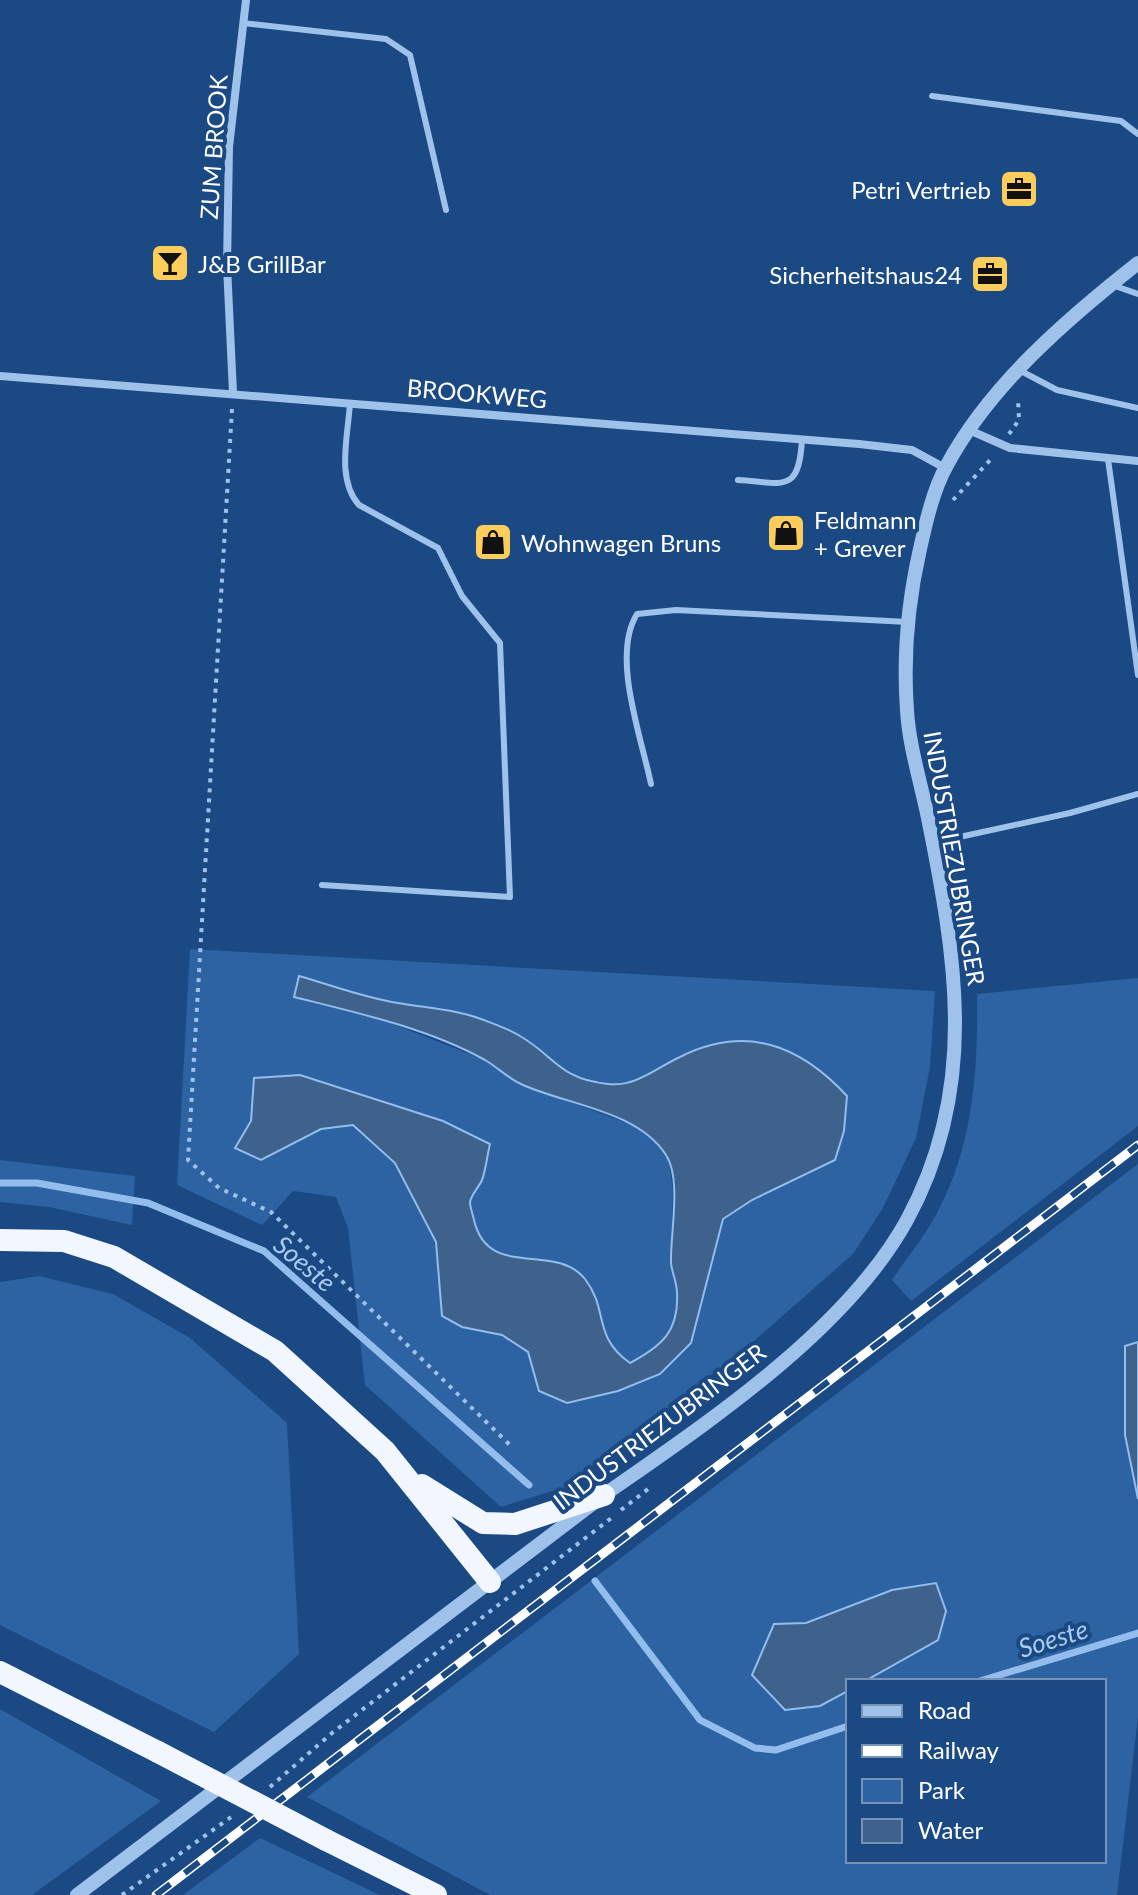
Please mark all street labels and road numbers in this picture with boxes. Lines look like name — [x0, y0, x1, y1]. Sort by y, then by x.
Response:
street label: ZUM BROOK — [193, 73, 233, 220]
street label: BROOKWEG — [406, 372, 548, 414]
street label: INDUSTRIEZUBRINGER — [918, 728, 992, 988]
street label: INDUSTRIEZUBRINGER — [547, 1337, 771, 1515]

